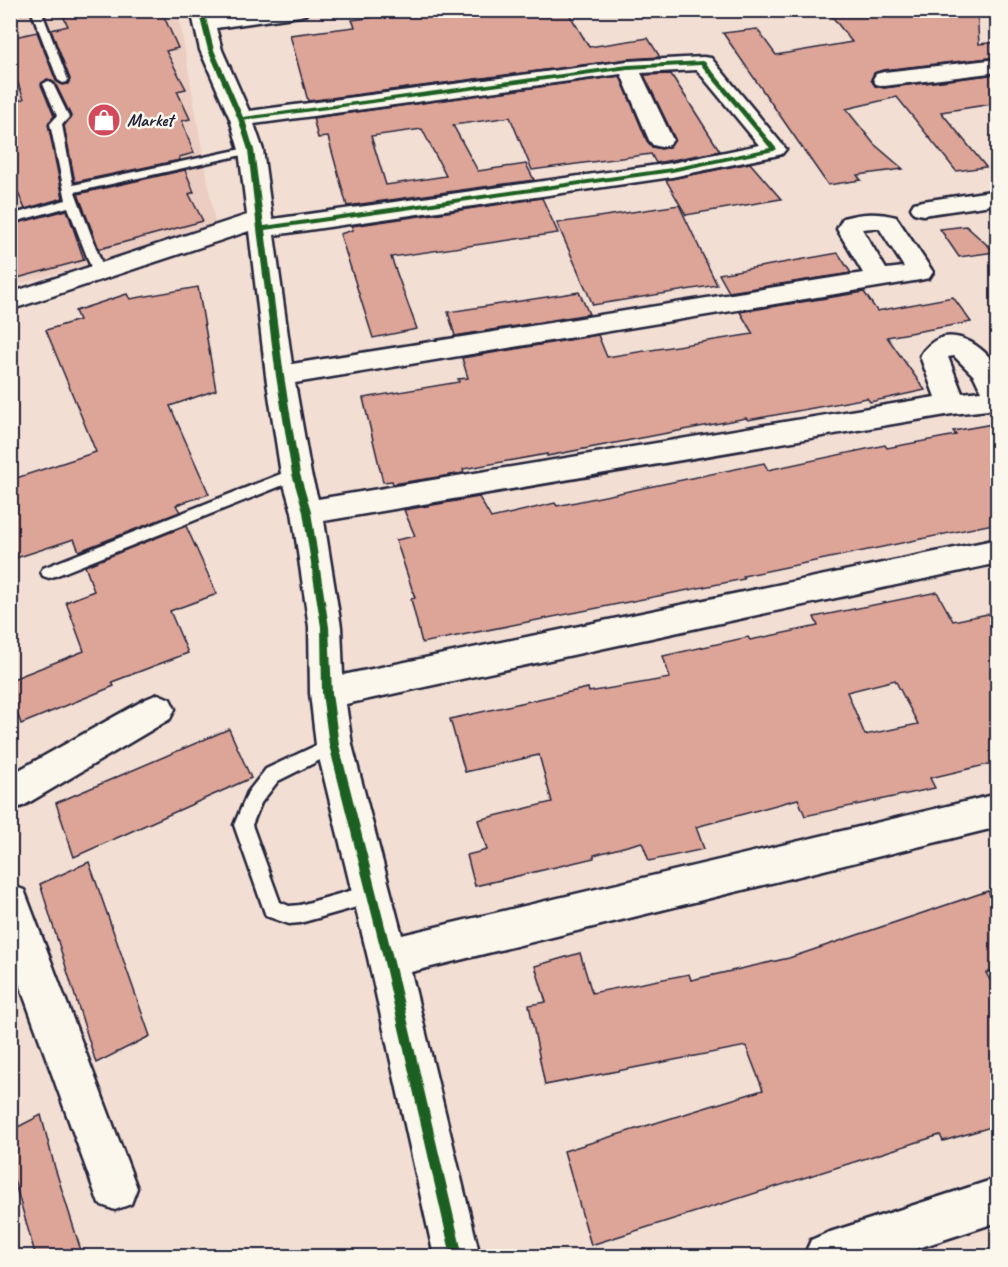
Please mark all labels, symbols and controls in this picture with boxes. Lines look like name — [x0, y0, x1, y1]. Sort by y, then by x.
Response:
shop icon: Market — [86, 102, 122, 138]
place label: Market — [127, 109, 176, 131]

